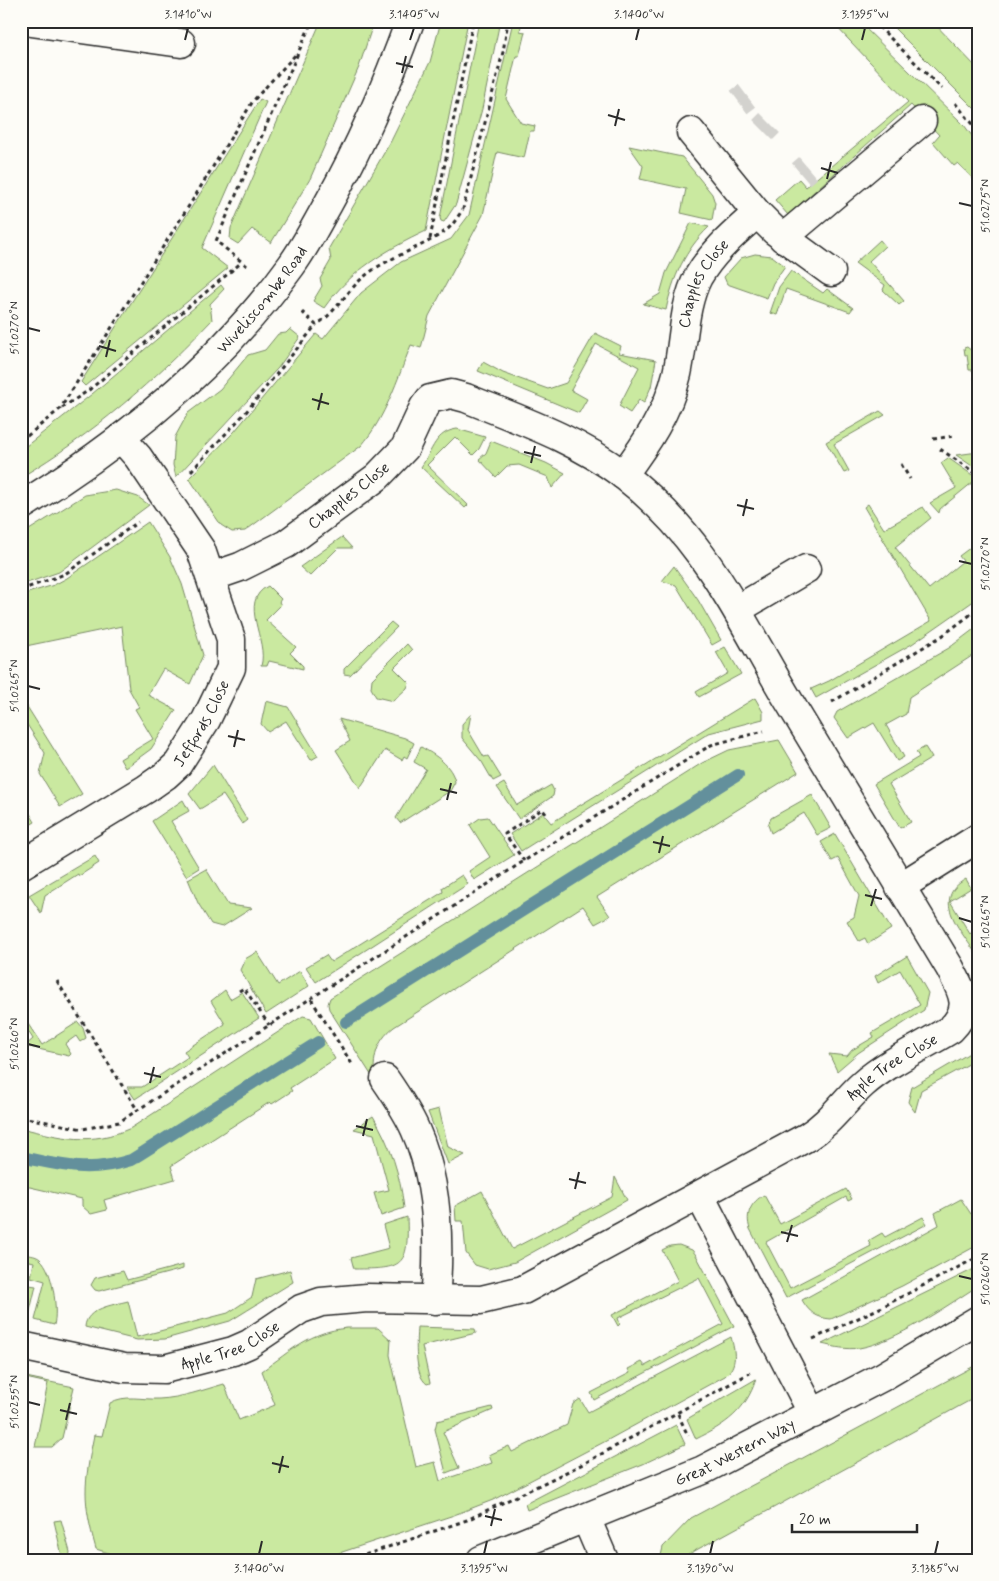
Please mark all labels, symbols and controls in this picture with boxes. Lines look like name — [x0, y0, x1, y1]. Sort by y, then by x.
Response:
text: 3.1410°W — [164, 7, 212, 23]
text: 3.1405°W — [389, 7, 439, 23]
text: 3.1400°W — [614, 7, 664, 23]
text: 3.1395°W — [841, 7, 889, 23]
text: 51.0275°N — [978, 179, 994, 233]
street label: Chapples Close — [674, 234, 734, 330]
street label: Wiveliscombe Road — [212, 242, 312, 358]
text: 51.0270°N — [7, 301, 23, 355]
street label: Chapples Close — [304, 457, 394, 535]
text: 51.0270°N — [978, 537, 994, 591]
text: 51.0265°N — [7, 659, 23, 713]
street label: Jeffords Close — [168, 676, 234, 771]
text: 51.0265°N — [978, 895, 994, 949]
text: 51.0260°N — [7, 1018, 23, 1070]
street label: Apple Tree Close — [842, 1029, 941, 1106]
text: 51.0260°N — [978, 1253, 994, 1305]
street label: Apple Tree Close — [179, 1316, 284, 1376]
text: 51.0255°N — [7, 1375, 23, 1429]
street label: Great Western Way — [672, 1414, 799, 1491]
scale bar — [792, 1501, 916, 1533]
text: 20 m — [799, 1510, 831, 1530]
text: 3.1400°W — [234, 1561, 284, 1577]
text: 3.1395°W — [460, 1561, 508, 1577]
text: 3.1390°W — [687, 1561, 733, 1577]
text: 3.1385°W — [911, 1561, 959, 1577]

